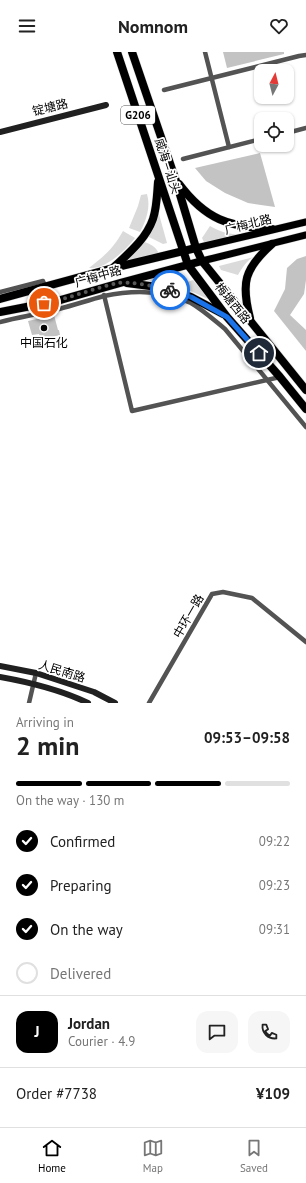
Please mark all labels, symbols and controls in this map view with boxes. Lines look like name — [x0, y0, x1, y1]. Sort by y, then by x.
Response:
icon: menu — [16, 15, 38, 37]
text: Nomnom — [118, 15, 188, 38]
icon: heart — [268, 15, 290, 37]
north arrow — [254, 64, 294, 104]
map controls — [254, 64, 294, 152]
street label: 锭塘路 — [31, 95, 69, 119]
road number: G206 — [121, 106, 155, 124]
button: locate — [254, 112, 294, 152]
street label: 威海—汕头 — [152, 136, 184, 196]
street label: 广梅北路 — [223, 211, 273, 237]
street label: 广梅中路 — [73, 262, 123, 290]
courier — [150, 270, 190, 310]
icon: bike — [159, 279, 181, 301]
street label: 梅塘西路 — [212, 280, 254, 326]
pin — [27, 286, 61, 320]
icon: bag — [33, 292, 55, 314]
marker: 中国石化 — [39, 323, 49, 333]
place label: 中国石化 — [20, 335, 68, 350]
pin — [242, 336, 276, 370]
icon: home — [248, 342, 270, 364]
street label: 中环一路 — [170, 591, 206, 641]
street label: 人民南路 — [37, 657, 87, 685]
text: Arriving in — [16, 714, 74, 731]
text: 09:53–09:58 — [204, 728, 290, 747]
text: 2 min — [16, 729, 79, 762]
text: On the way · 130 m — [16, 792, 124, 809]
icon: check — [16, 830, 38, 852]
text: Confirmed — [50, 832, 115, 851]
text: 09:22 — [259, 833, 290, 850]
icon: check — [16, 874, 38, 896]
text: Preparing — [50, 876, 112, 895]
text: 09:23 — [259, 877, 290, 894]
icon: check — [16, 918, 38, 940]
text: On the way — [50, 920, 123, 939]
text: 09:31 — [259, 921, 290, 938]
text: Delivered — [50, 964, 111, 983]
button: chat — [196, 1011, 238, 1053]
button: phone — [248, 1011, 290, 1053]
text: Jordan — [68, 1014, 110, 1033]
text: J — [34, 1022, 40, 1041]
text: Courier · 4.9 — [68, 1033, 135, 1050]
text: Order #7738 — [16, 1084, 97, 1103]
text: ¥109 — [256, 1084, 290, 1103]
tab: Home — [38, 1137, 66, 1175]
tab: Map — [142, 1137, 164, 1175]
tab: Saved — [240, 1137, 268, 1175]

